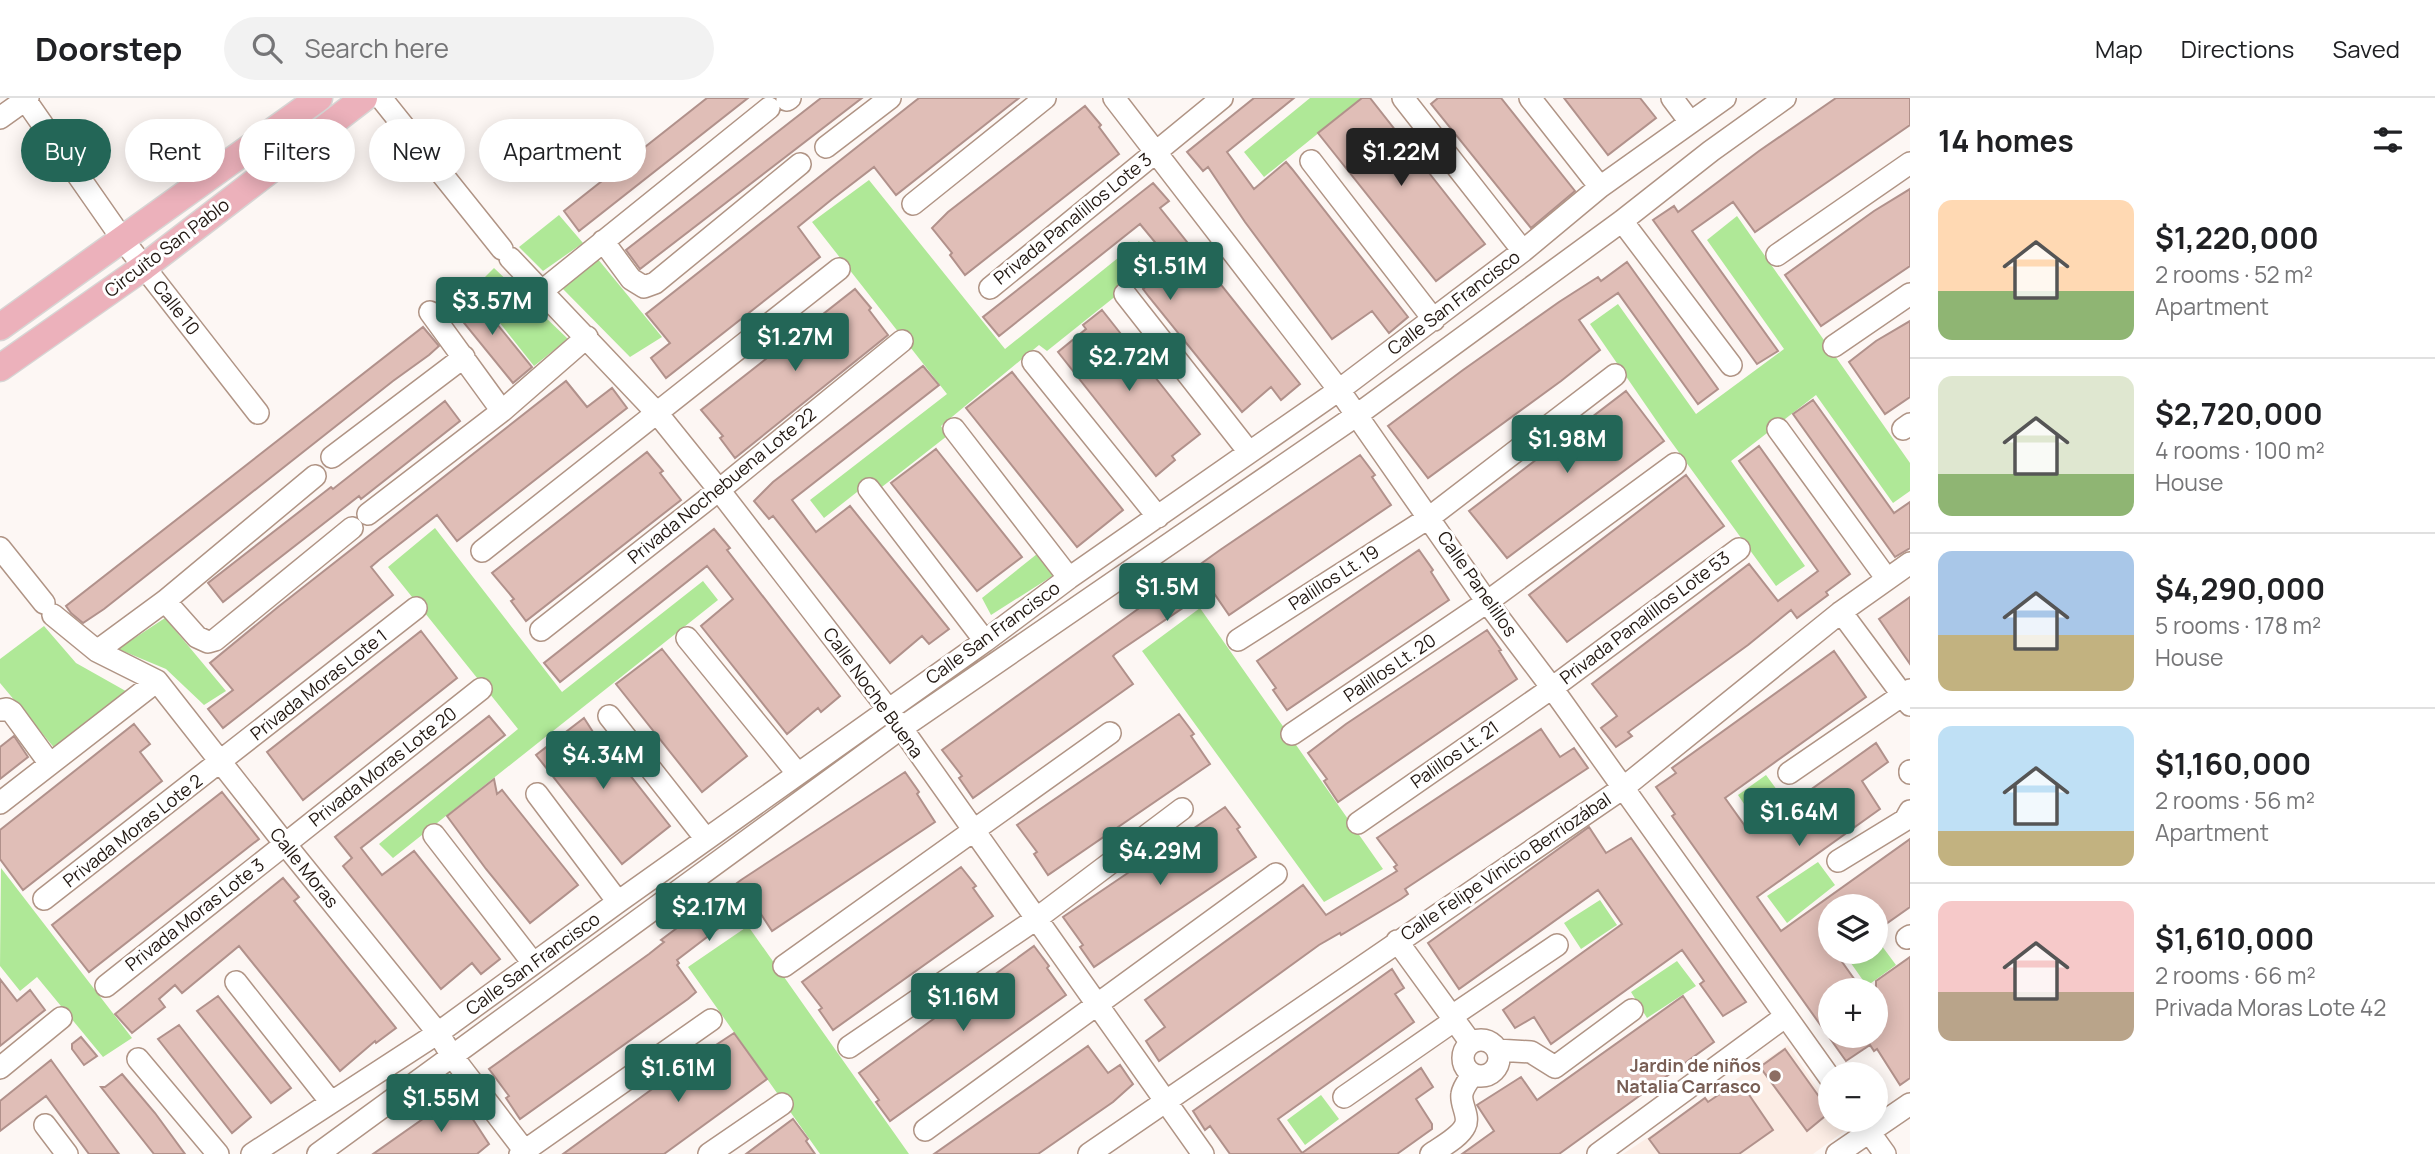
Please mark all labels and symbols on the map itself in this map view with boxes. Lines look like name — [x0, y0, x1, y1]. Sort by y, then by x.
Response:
pin: $1.22M — [1344, 129, 1458, 188]
street label: Privada Panalillos Lote 3 — [988, 147, 1156, 289]
street label: Circuito San Pablo — [99, 192, 234, 302]
pin: $1.51M — [1113, 242, 1227, 302]
street label: Calle San Francisco — [1382, 244, 1525, 360]
street label: Calle 10 — [148, 275, 206, 340]
pin: $3.57M — [435, 278, 549, 337]
pin: $1.27M — [738, 314, 852, 373]
pin: $2.72M — [1072, 334, 1186, 393]
street label: Privada Nochebuena Lote 22 — [622, 402, 821, 569]
pin: $1.98M — [1510, 416, 1624, 475]
street label: Calle Panelillos — [1432, 526, 1523, 641]
street label: Palillos Lt. 19 — [1284, 539, 1383, 615]
street label: Privada Panalillos Lote 53 — [1554, 545, 1734, 689]
pin: $1.5M — [1118, 564, 1216, 623]
street label: Calle San Francisco — [921, 575, 1064, 689]
street label: Calle Noche Buena — [818, 622, 929, 762]
street label: Privada Moras Lote 1 — [245, 623, 392, 745]
street label: Palillos Lt. 20 — [1339, 628, 1440, 707]
street label: Privada Moras Lote 20 — [304, 701, 461, 832]
street label: Palillos Lt. 21 — [1406, 715, 1503, 793]
pin: $4.34M — [546, 732, 660, 791]
street label: Privada Moras Lote 2 — [58, 768, 207, 892]
street label: Calle Felipe Vinicio Berriozábal — [1396, 787, 1615, 946]
pin: $1.64M — [1742, 788, 1856, 848]
street label: Calle Moras — [265, 822, 345, 913]
pin: $4.29M — [1103, 828, 1217, 887]
street label: Privada Moras Lote 3 — [120, 852, 269, 976]
pin: $2.17M — [652, 884, 766, 943]
street label: Calle San Francisco — [461, 906, 604, 1020]
pin: $1.16M — [906, 974, 1020, 1033]
pin: $1.61M — [621, 1044, 735, 1104]
place label: Jardin de niños Natalia Carrasco — [1616, 1053, 1761, 1098]
marker: Jardin de niños Natalia Carrasco — [1767, 1068, 1783, 1084]
pin: $1.55M — [384, 1074, 498, 1134]

